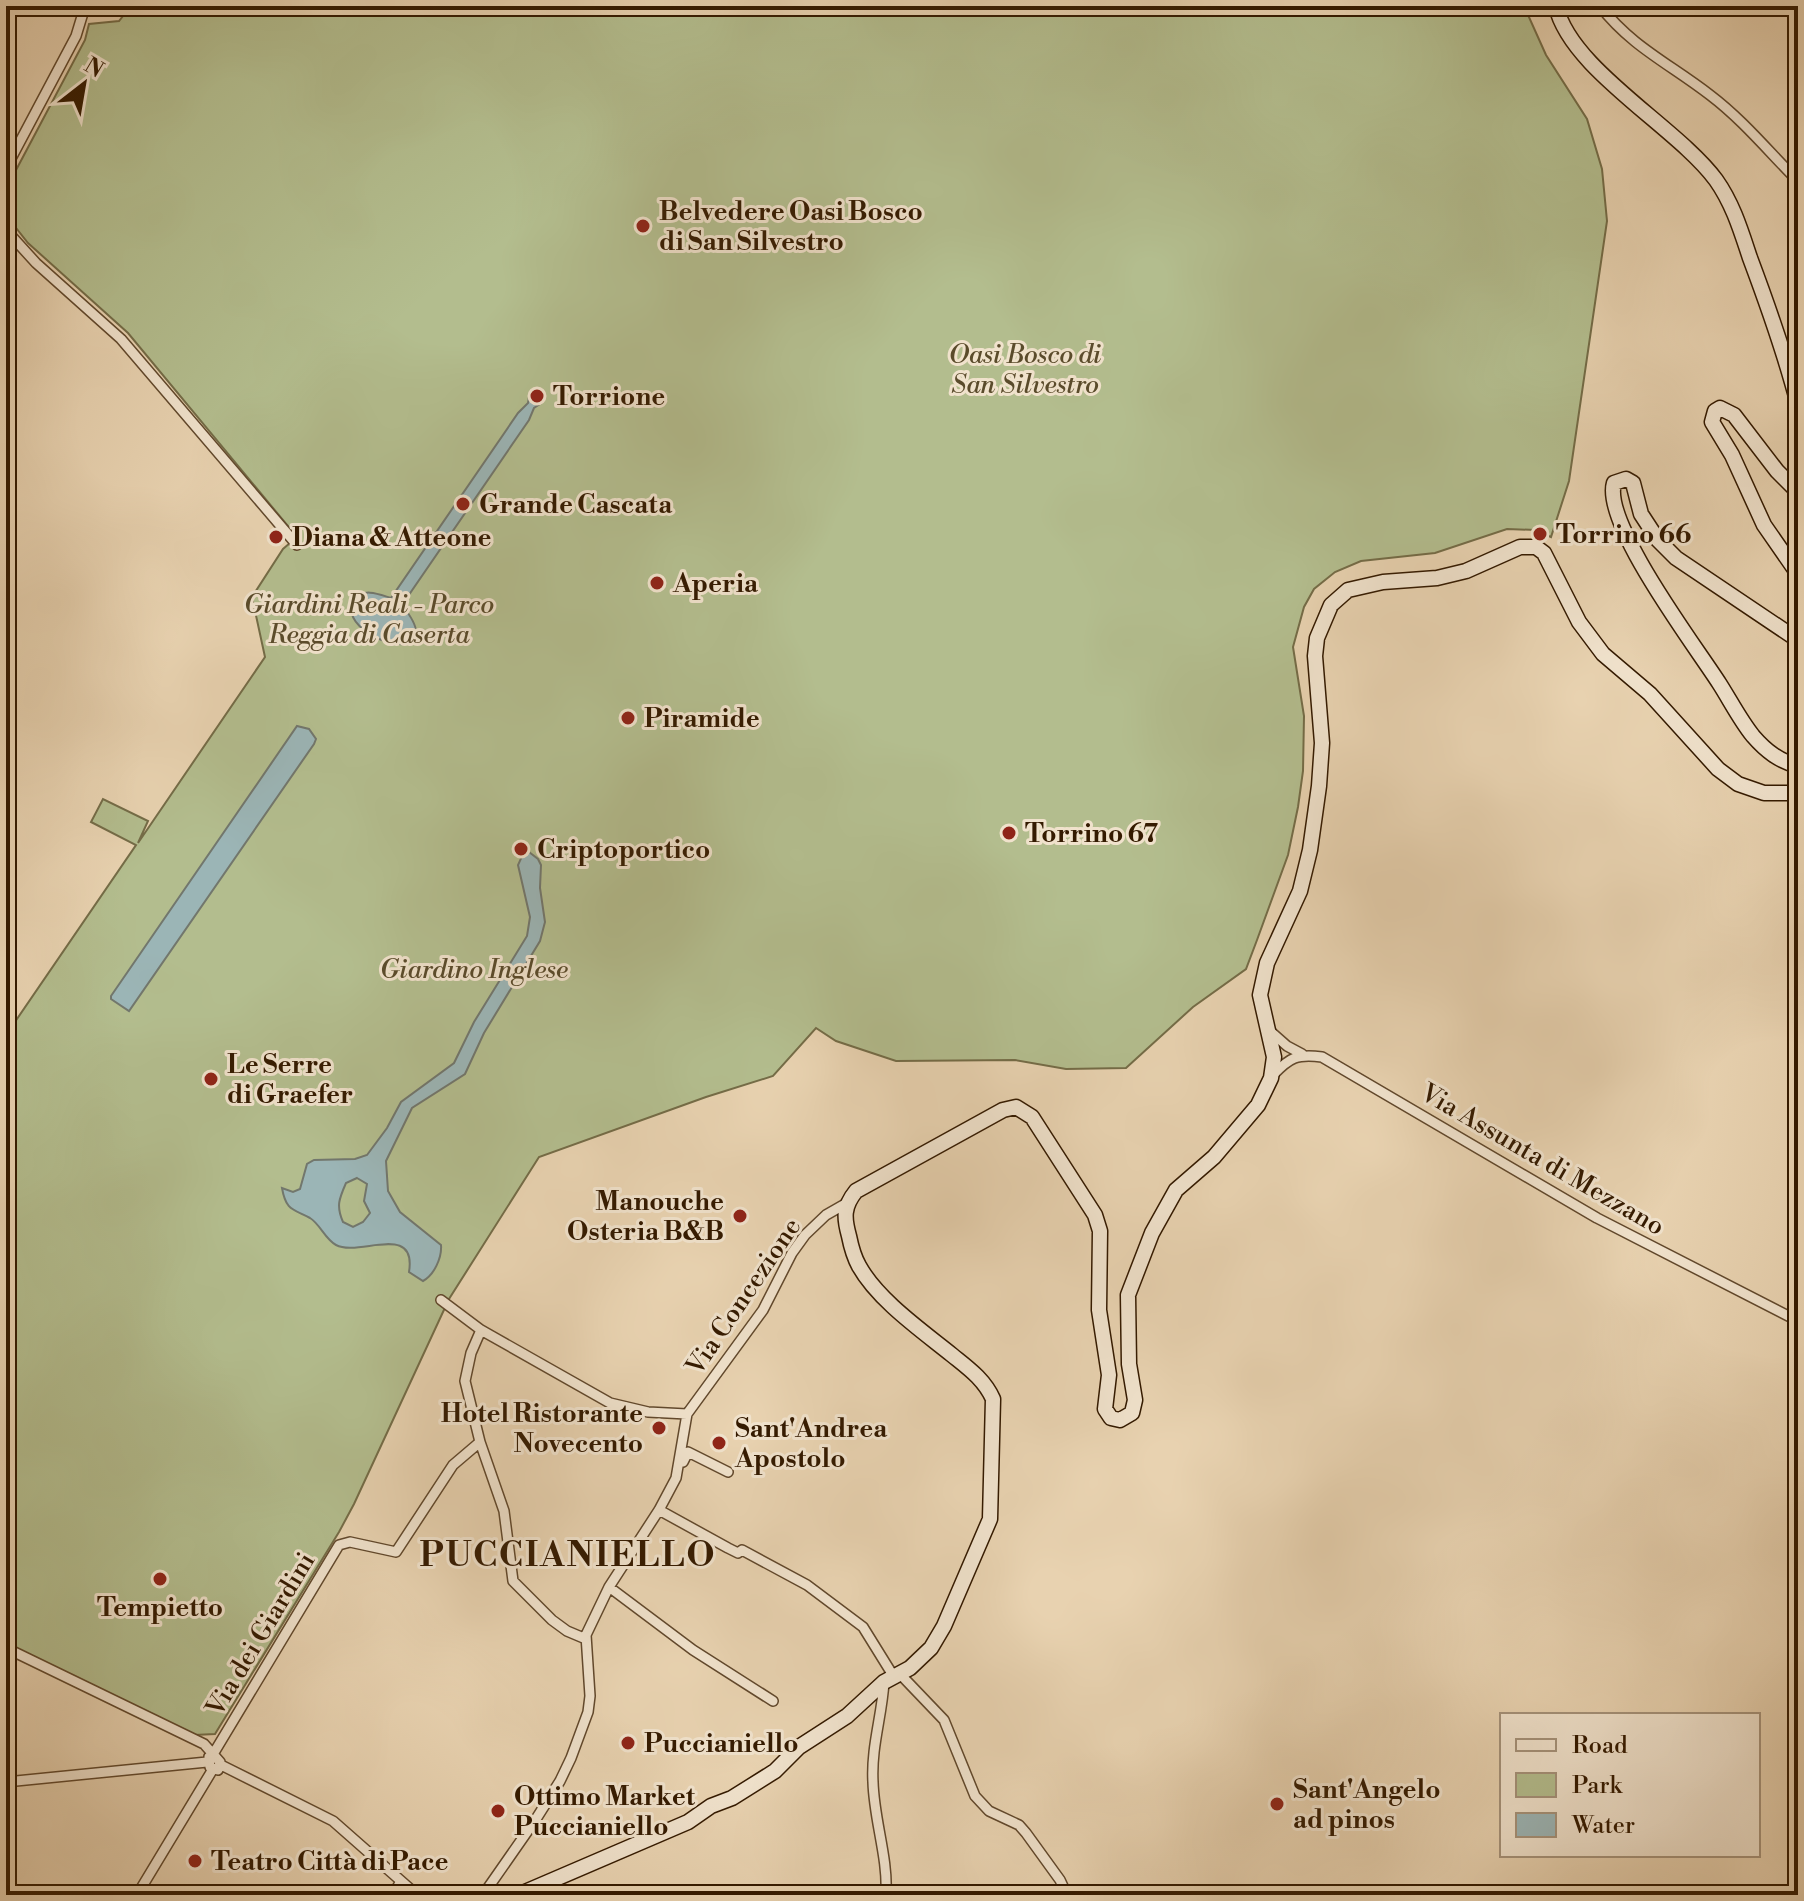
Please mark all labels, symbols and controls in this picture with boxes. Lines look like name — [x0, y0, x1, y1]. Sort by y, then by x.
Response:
north arrow — [44, 44, 124, 124]
text: N — [79, 52, 108, 85]
place label: Belvedere Oasi Bosco di San Silvestro — [659, 196, 923, 258]
marker: Belvedere Oasi Bosco di San Silvestro — [634, 217, 652, 235]
park label: Oasi Bosco di San Silvestro — [949, 339, 1102, 401]
place label: Torrione — [553, 381, 665, 413]
marker: Torrione — [528, 387, 546, 405]
place label: Grande Cascata — [479, 489, 673, 521]
marker: Grande Cascata — [454, 495, 472, 513]
place label: Torrino 66 — [1556, 519, 1691, 551]
place label: Diana & Atteone — [292, 522, 491, 554]
marker: Torrino 66 — [1531, 525, 1549, 543]
marker: Diana & Atteone — [267, 528, 285, 546]
place label: Aperia — [672, 568, 759, 600]
marker: Aperia — [648, 574, 666, 592]
park label: Giardini Reali - Parco Reggia di Caserta — [244, 589, 494, 651]
place label: Piramide — [644, 703, 760, 735]
marker: Piramide — [619, 709, 637, 727]
place label: Torrino 67 — [1025, 818, 1158, 850]
marker: Torrino 67 — [1000, 824, 1018, 842]
place label: Criptoportico — [537, 834, 710, 866]
marker: Criptoportico — [512, 840, 530, 858]
park label: Giardino Inglese — [380, 954, 568, 986]
place label: Le Serre di Graefer — [227, 1049, 353, 1111]
marker: Le Serre di Graefer — [202, 1070, 220, 1088]
street label: Via Assunta di Mezzano — [1414, 1076, 1670, 1243]
place label: Manouche Osteria B&B — [567, 1186, 724, 1248]
marker: Manouche Osteria B&B — [731, 1207, 749, 1225]
street label: Via Concezione — [679, 1212, 808, 1382]
place label: Hotel Ristorante Novecento — [441, 1398, 643, 1460]
place label: Sant'Andrea Apostolo — [734, 1413, 888, 1475]
marker: Hotel Ristorante Novecento — [650, 1419, 668, 1437]
marker: Sant'Andrea Apostolo — [710, 1434, 728, 1452]
district label: PUCCIANIELLO — [420, 1535, 716, 1577]
street label: Via dei Giardini — [199, 1547, 322, 1723]
marker: Tempietto — [151, 1570, 169, 1588]
place label: Tempietto — [97, 1592, 223, 1624]
legend — [1500, 1713, 1760, 1857]
place label: Puccianiello — [644, 1728, 799, 1760]
text: Road — [1572, 1731, 1628, 1761]
marker: Puccianiello — [619, 1734, 637, 1752]
text: Park — [1572, 1771, 1623, 1801]
place label: Sant'Angelo ad pinos — [1293, 1774, 1440, 1836]
place label: Ottimo Market Puccianiello — [514, 1781, 696, 1843]
marker: Sant'Angelo ad pinos — [1268, 1795, 1286, 1813]
marker: Ottimo Market Puccianiello — [489, 1802, 507, 1820]
text: Water — [1571, 1811, 1635, 1841]
place label: Teatro Città di Pace — [211, 1846, 449, 1878]
marker: Teatro Città di Pace — [186, 1852, 204, 1870]

